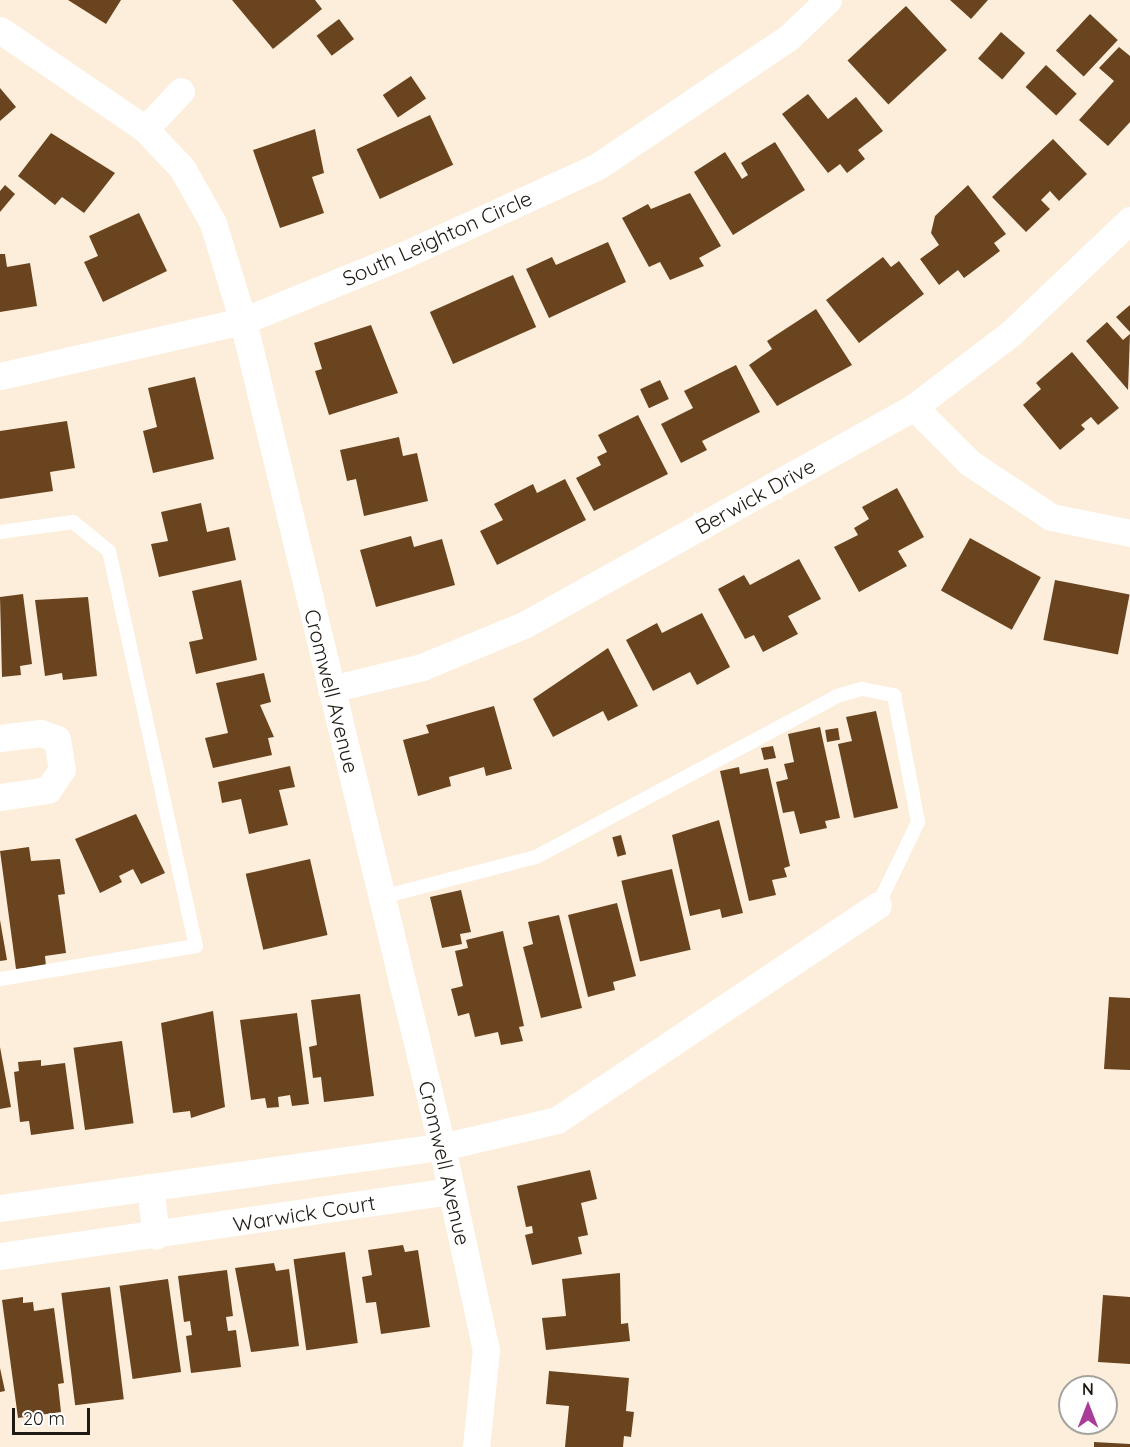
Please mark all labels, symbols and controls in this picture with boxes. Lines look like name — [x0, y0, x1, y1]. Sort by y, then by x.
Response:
street label: South Leighton Circle — [338, 185, 536, 291]
street label: Berwick Drive — [691, 453, 819, 539]
street label: Cromwell Avenue — [299, 606, 365, 776]
street label: Cromwell Avenue — [414, 1078, 476, 1248]
street label: Warwick Court — [231, 1189, 377, 1237]
north arrow — [1058, 1375, 1118, 1435]
text: N — [1082, 1379, 1094, 1399]
scale bar — [15, 1396, 93, 1434]
text: 20 m — [23, 1407, 65, 1430]

